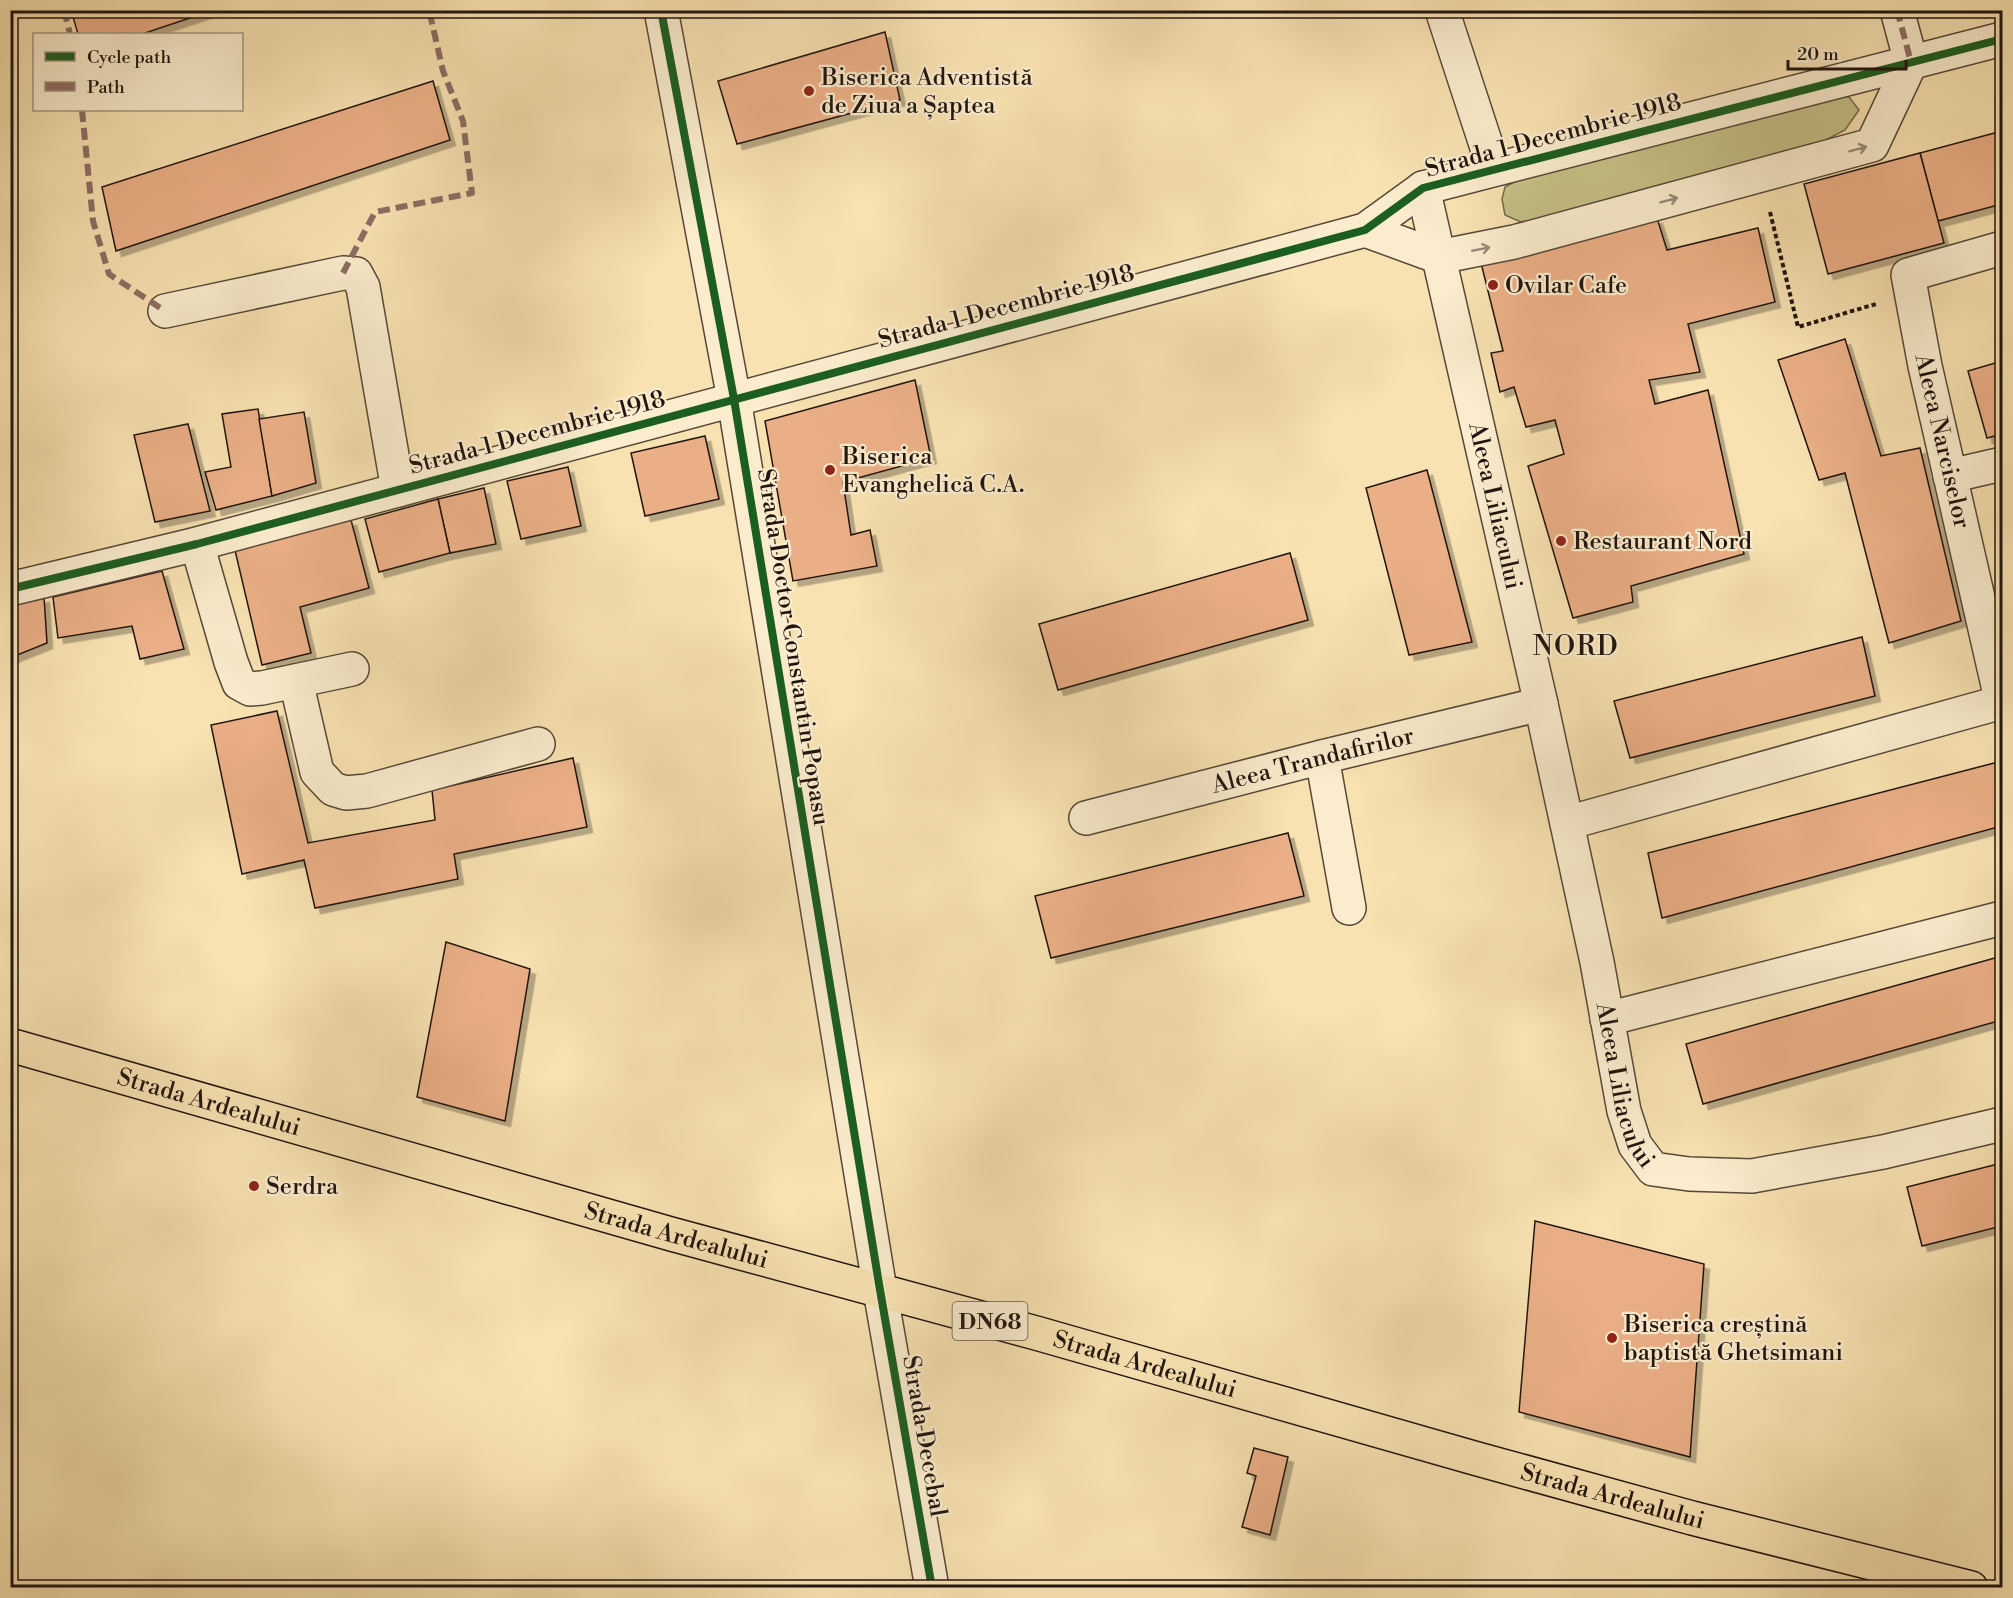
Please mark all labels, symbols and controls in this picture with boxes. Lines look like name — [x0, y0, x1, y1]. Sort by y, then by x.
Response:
legend — [33, 33, 243, 111]
scale bar — [1788, 33, 1906, 71]
text: 20 m — [1797, 43, 1839, 66]
text: Cycle path — [87, 46, 171, 69]
place label: Biserica Adventistă de Ziua a Șaptea — [820, 63, 1033, 121]
text: Path — [87, 76, 125, 99]
marker: Biserica Adventistă de Ziua a Șaptea — [802, 84, 816, 98]
street label: Strada 1 Decembrie 1918 — [1422, 87, 1685, 185]
one-way arrow — [1848, 142, 1867, 154]
one-way arrow — [1660, 194, 1679, 205]
one-way arrow — [1470, 243, 1490, 254]
street label: Strada 1 Decembrie 1918 — [875, 258, 1138, 356]
place label: Ovilar Cafe — [1505, 271, 1627, 301]
marker: Ovilar Cafe — [1486, 278, 1500, 292]
street label: Aleea Narciselor — [1907, 350, 1977, 531]
street label: Strada 1 Decembrie 1918 — [406, 384, 669, 482]
street label: Aleea Liliacului — [1461, 419, 1528, 593]
place label: Biserica Evanghelică C.A. — [841, 442, 1025, 500]
marker: Biserica Evanghelică C.A. — [823, 463, 837, 477]
street label: Strada Doctor Constantin Popasu — [750, 466, 836, 828]
place label: Restaurant Nord — [1573, 527, 1752, 557]
marker: Restaurant Nord — [1554, 534, 1568, 548]
district label: NORD — [1533, 630, 1619, 664]
street label: Aleea Trandafirilor — [1207, 721, 1417, 801]
street label: Aleea Liliacului — [1588, 999, 1661, 1174]
street label: Strada Ardealului — [113, 1062, 304, 1143]
place label: Serdra — [266, 1172, 339, 1202]
marker: Serdra — [247, 1179, 261, 1193]
street label: Strada Ardealului — [581, 1196, 772, 1276]
road number: DN68 — [952, 1302, 1028, 1340]
place label: Biserica creștină baptistă Ghetsimani — [1623, 1310, 1843, 1368]
street label: Strada Ardealului — [1049, 1325, 1240, 1406]
marker: Biserica creștină baptistă Ghetsimani — [1605, 1331, 1619, 1345]
street label: Strada Decebal — [895, 1353, 953, 1519]
street label: Strada Ardealului — [1517, 1458, 1708, 1537]

